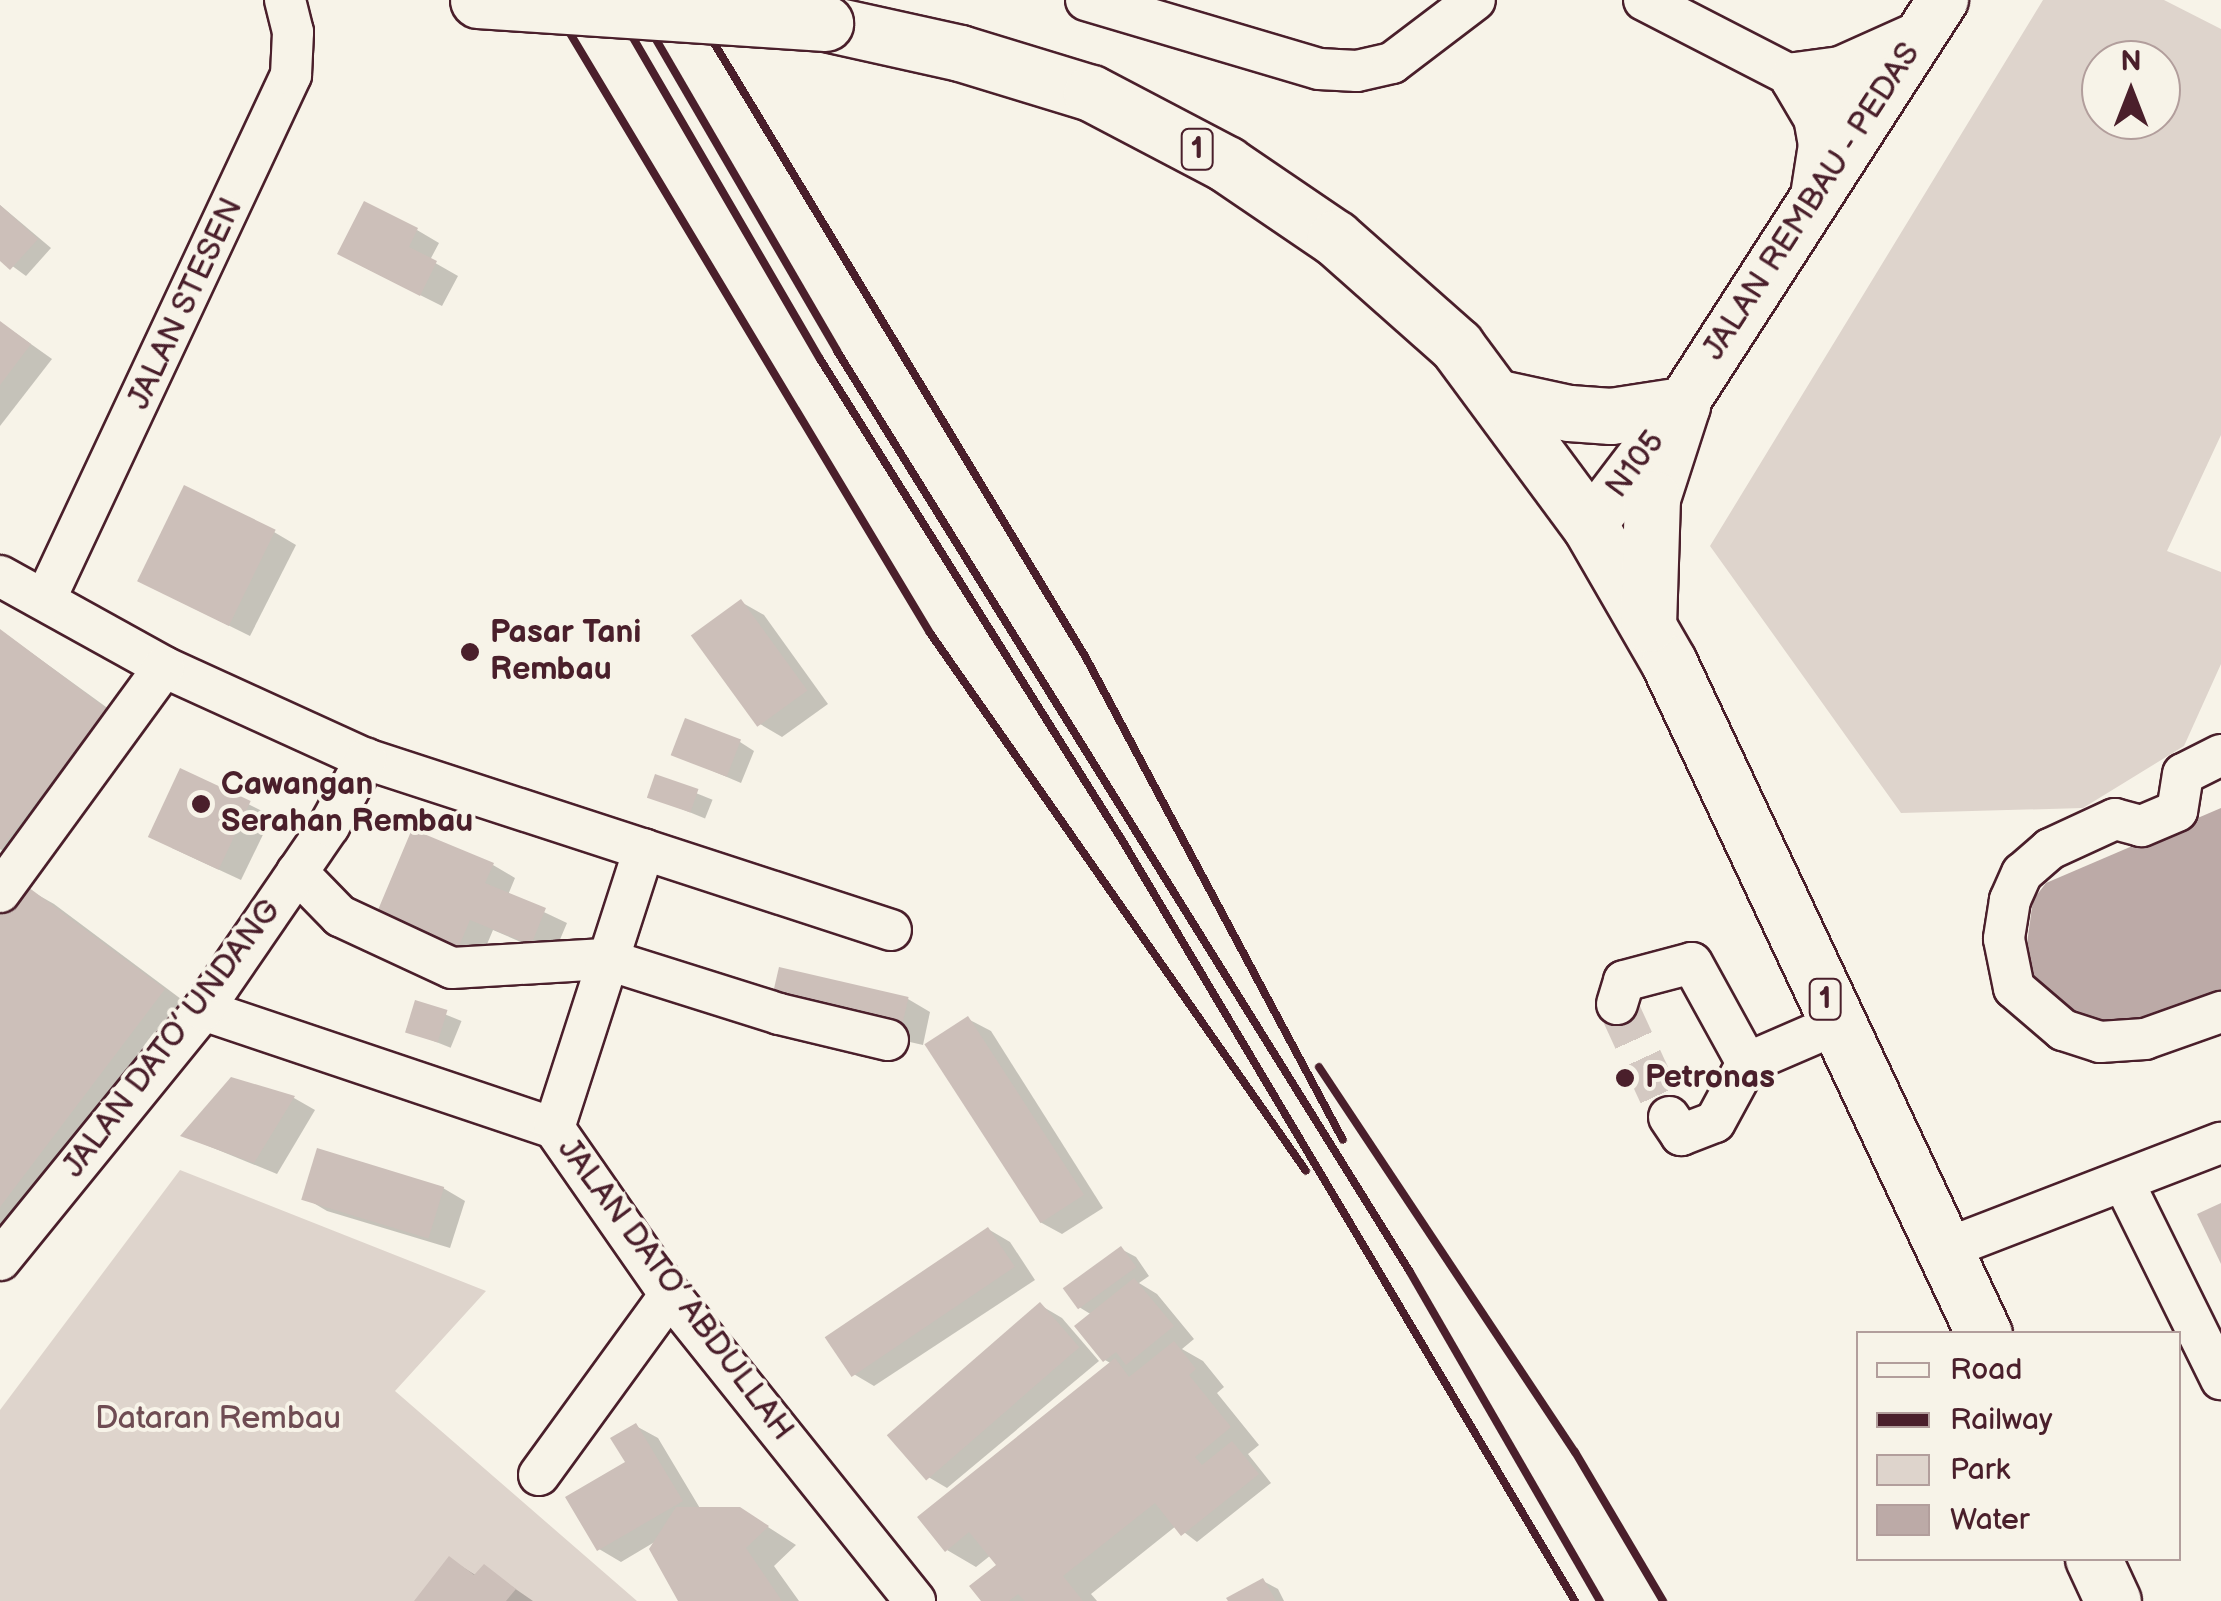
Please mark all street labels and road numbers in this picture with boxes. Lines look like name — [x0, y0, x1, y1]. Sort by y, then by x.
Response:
street label: JALAN REMBAU - PEDAS — [1694, 35, 1930, 369]
road number: 1 — [1180, 124, 1214, 174]
street label: JALAN STESEN — [120, 192, 252, 416]
street label: N105 — [1599, 424, 1673, 506]
street label: JALAN DATO’ UNDANG — [55, 893, 289, 1185]
road number: 1 — [1808, 974, 1842, 1024]
street label: JALAN DATO’ ABDULLAH — [549, 1131, 801, 1449]

